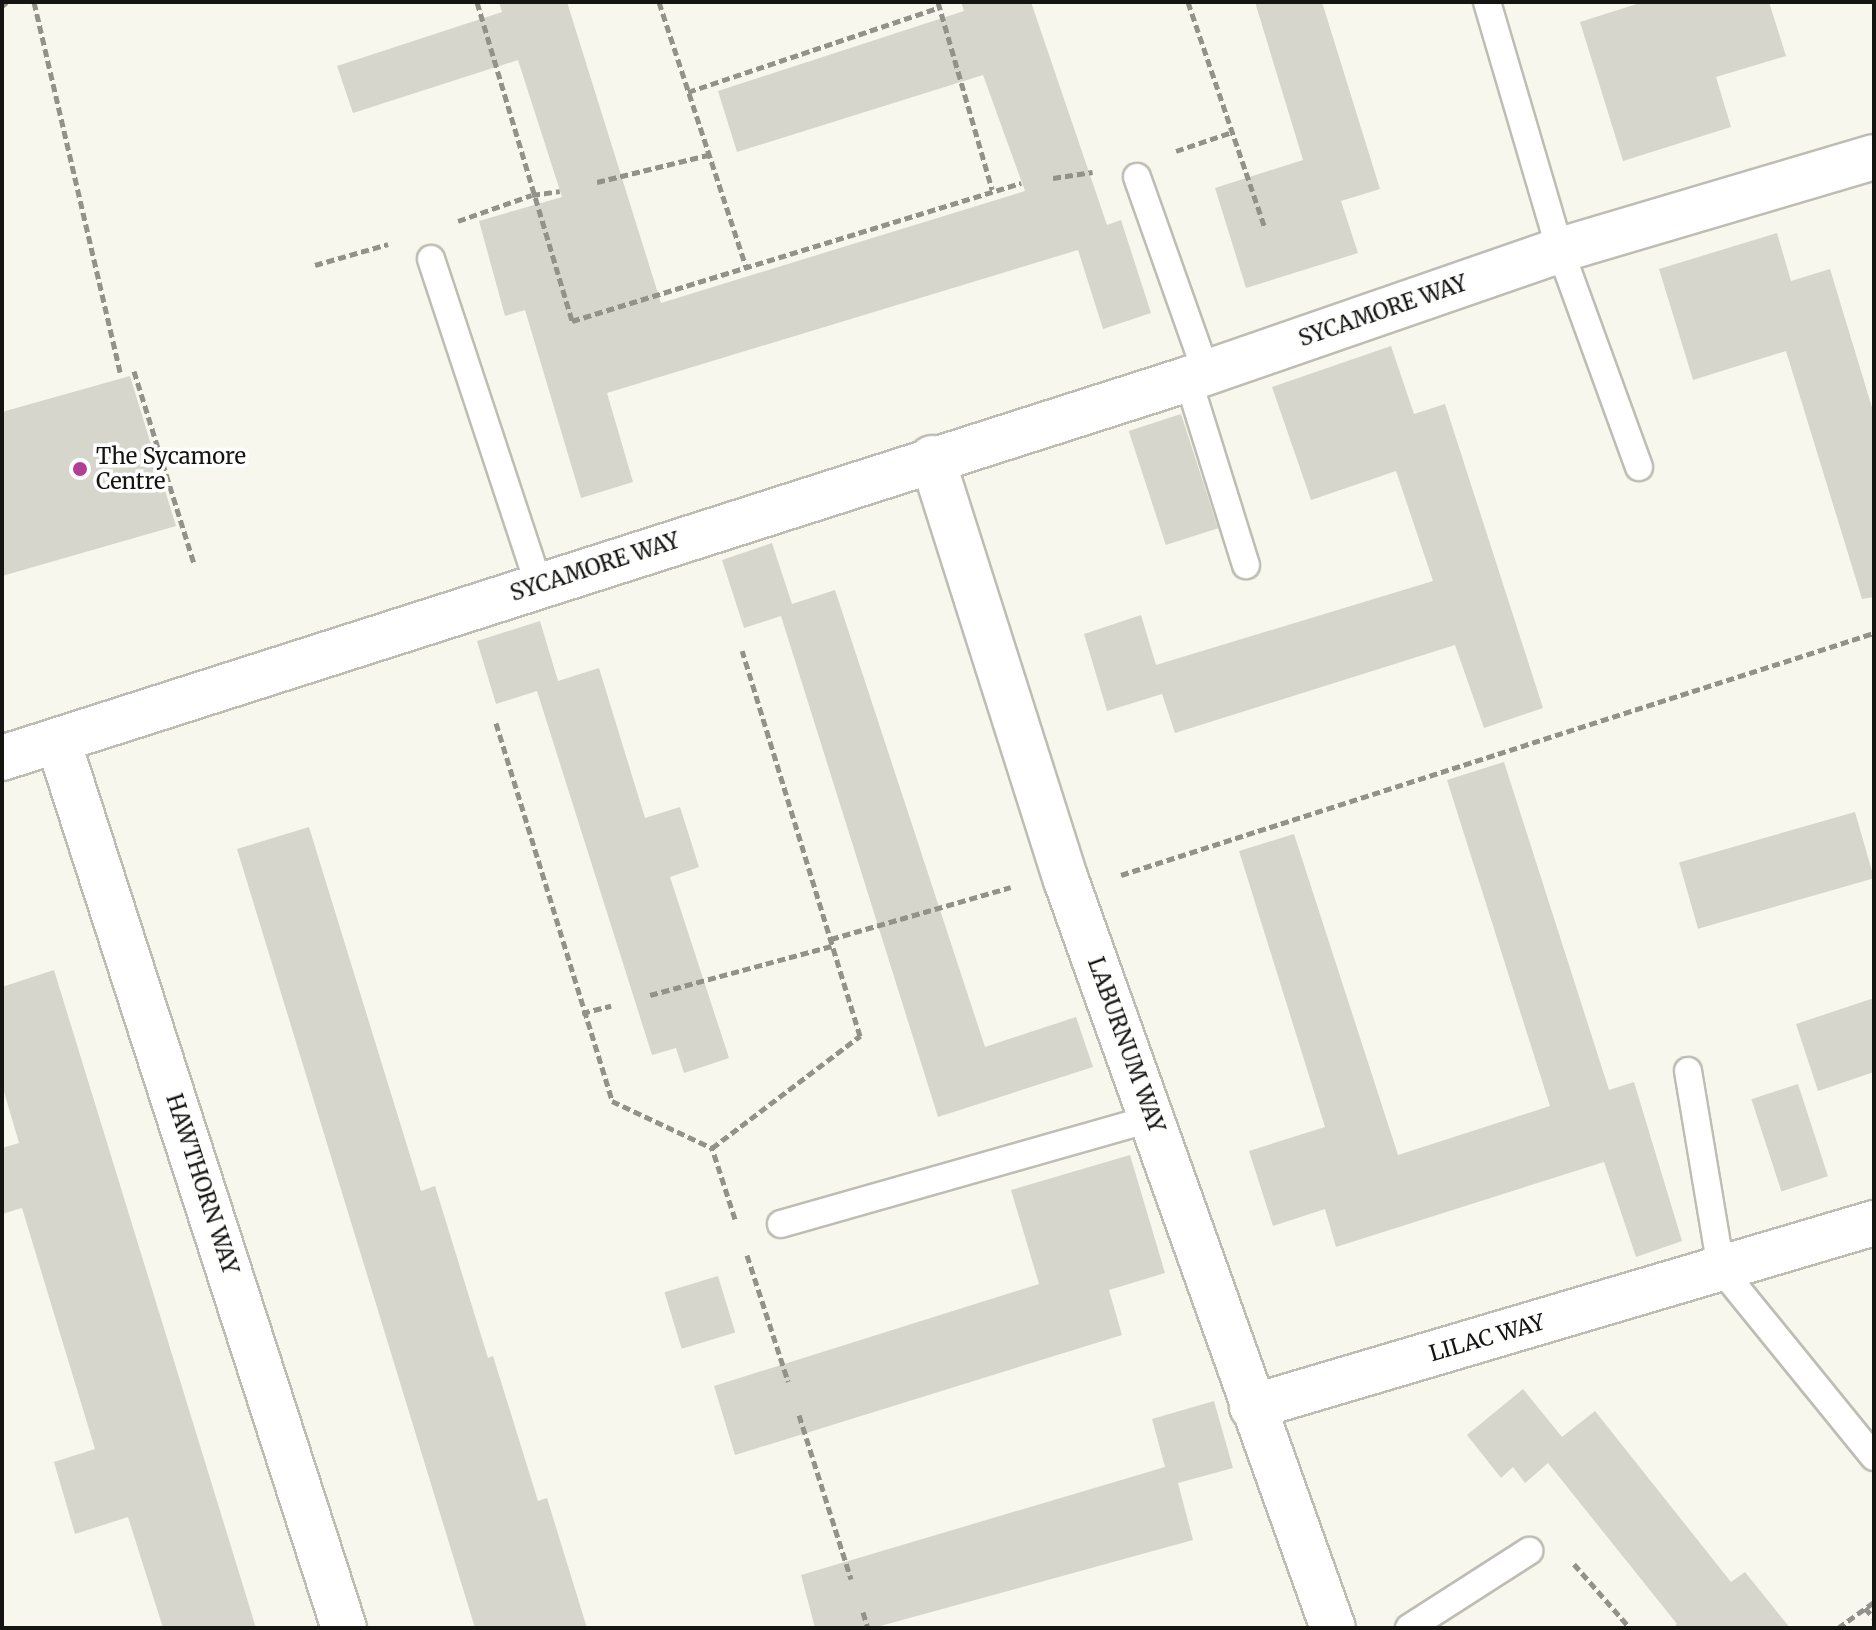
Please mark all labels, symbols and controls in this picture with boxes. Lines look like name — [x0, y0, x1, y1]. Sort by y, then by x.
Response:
street label: SYCAMORE WAY — [1295, 270, 1471, 352]
place label: The Sycamore Centre — [96, 443, 246, 494]
marker: The Sycamore Centre — [71, 460, 89, 478]
street label: SYCAMORE WAY — [507, 527, 683, 607]
street label: LABURNUM WAY — [1082, 954, 1170, 1136]
street label: HAWTHORN WAY — [160, 1090, 244, 1278]
street label: LILAC WAY — [1426, 1309, 1548, 1367]

